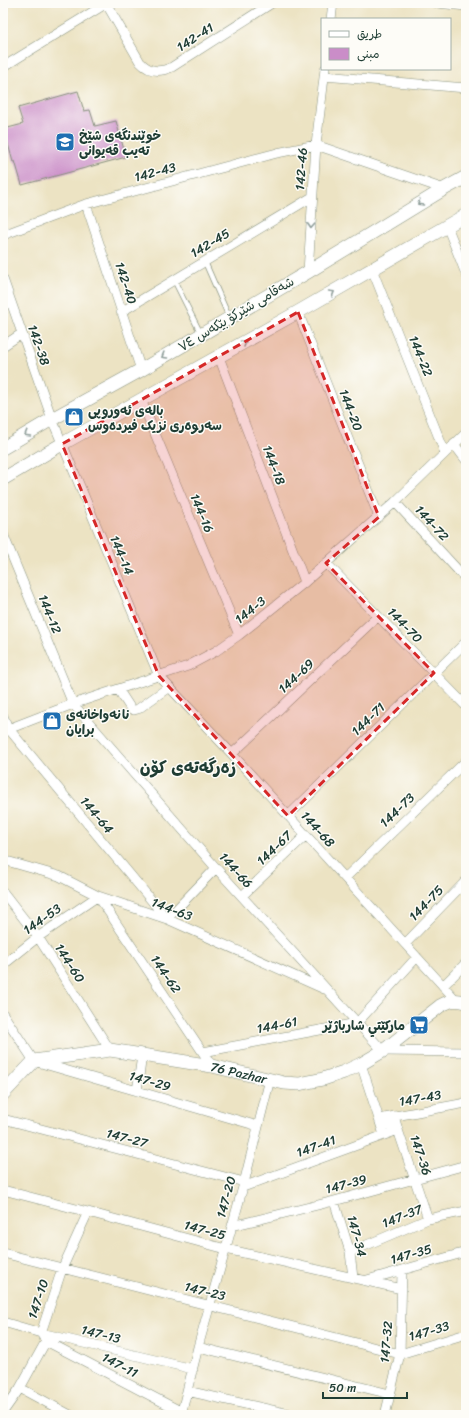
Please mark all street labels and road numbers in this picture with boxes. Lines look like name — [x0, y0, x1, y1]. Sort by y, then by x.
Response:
street label: 142-41 — [172, 16, 219, 58]
street label: 142-46 — [288, 147, 314, 191]
street label: 142-43 — [131, 155, 179, 189]
street label: 142-45 — [186, 222, 235, 264]
street label: 142-40 — [108, 259, 144, 307]
street label: شەقامی شێرکۆ بێکەس ٧٤ — [173, 270, 299, 358]
street label: 142-38 — [21, 321, 57, 369]
street label: 144-22 — [402, 332, 440, 381]
street label: 144-20 — [332, 386, 370, 434]
street label: 144-18 — [256, 442, 292, 489]
street label: 144-16 — [183, 490, 221, 536]
street label: 144-72 — [409, 499, 455, 547]
street label: 144-14 — [103, 531, 141, 579]
street label: 144-3 — [229, 590, 271, 630]
street label: 144-12 — [32, 591, 69, 638]
street label: 144-70 — [382, 601, 428, 649]
street label: 144-69 — [272, 653, 320, 699]
street label: 144-71 — [345, 696, 391, 741]
street label: 144-73 — [374, 787, 420, 833]
street label: 144-64 — [74, 791, 120, 839]
street label: 144-68 — [295, 805, 341, 853]
street label: 144-67 — [251, 824, 298, 871]
street label: 144-66 — [213, 846, 259, 894]
street label: 144-75 — [403, 879, 449, 927]
street label: 144-63 — [148, 891, 196, 927]
street label: 144-53 — [18, 897, 66, 941]
street label: 144-60 — [49, 939, 91, 987]
street label: 144-62 — [145, 950, 188, 999]
street label: 144-61 — [255, 1010, 300, 1040]
street label: 76 Pazhar — [208, 1055, 270, 1090]
street label: 147-29 — [126, 1064, 174, 1098]
street label: 147-43 — [397, 1083, 443, 1113]
street label: 147-27 — [104, 1121, 152, 1155]
street label: 147-41 — [293, 1128, 340, 1164]
street label: 147-36 — [403, 1132, 439, 1178]
street label: 147-39 — [323, 1167, 369, 1201]
street label: 147-20 — [209, 1173, 243, 1221]
street label: 147-37 — [378, 1197, 427, 1234]
street label: 147-25 — [181, 1213, 229, 1247]
street label: 147-34 — [340, 1213, 374, 1259]
street label: 147-35 — [388, 1237, 435, 1271]
street label: 147-23 — [182, 1275, 228, 1307]
street label: 147-10 — [21, 1276, 55, 1322]
street label: 147-33 — [406, 1314, 452, 1348]
street label: 147-13 — [79, 1318, 123, 1350]
street label: 147-32 — [373, 1320, 399, 1364]
street label: 147-11 — [98, 1346, 143, 1384]

